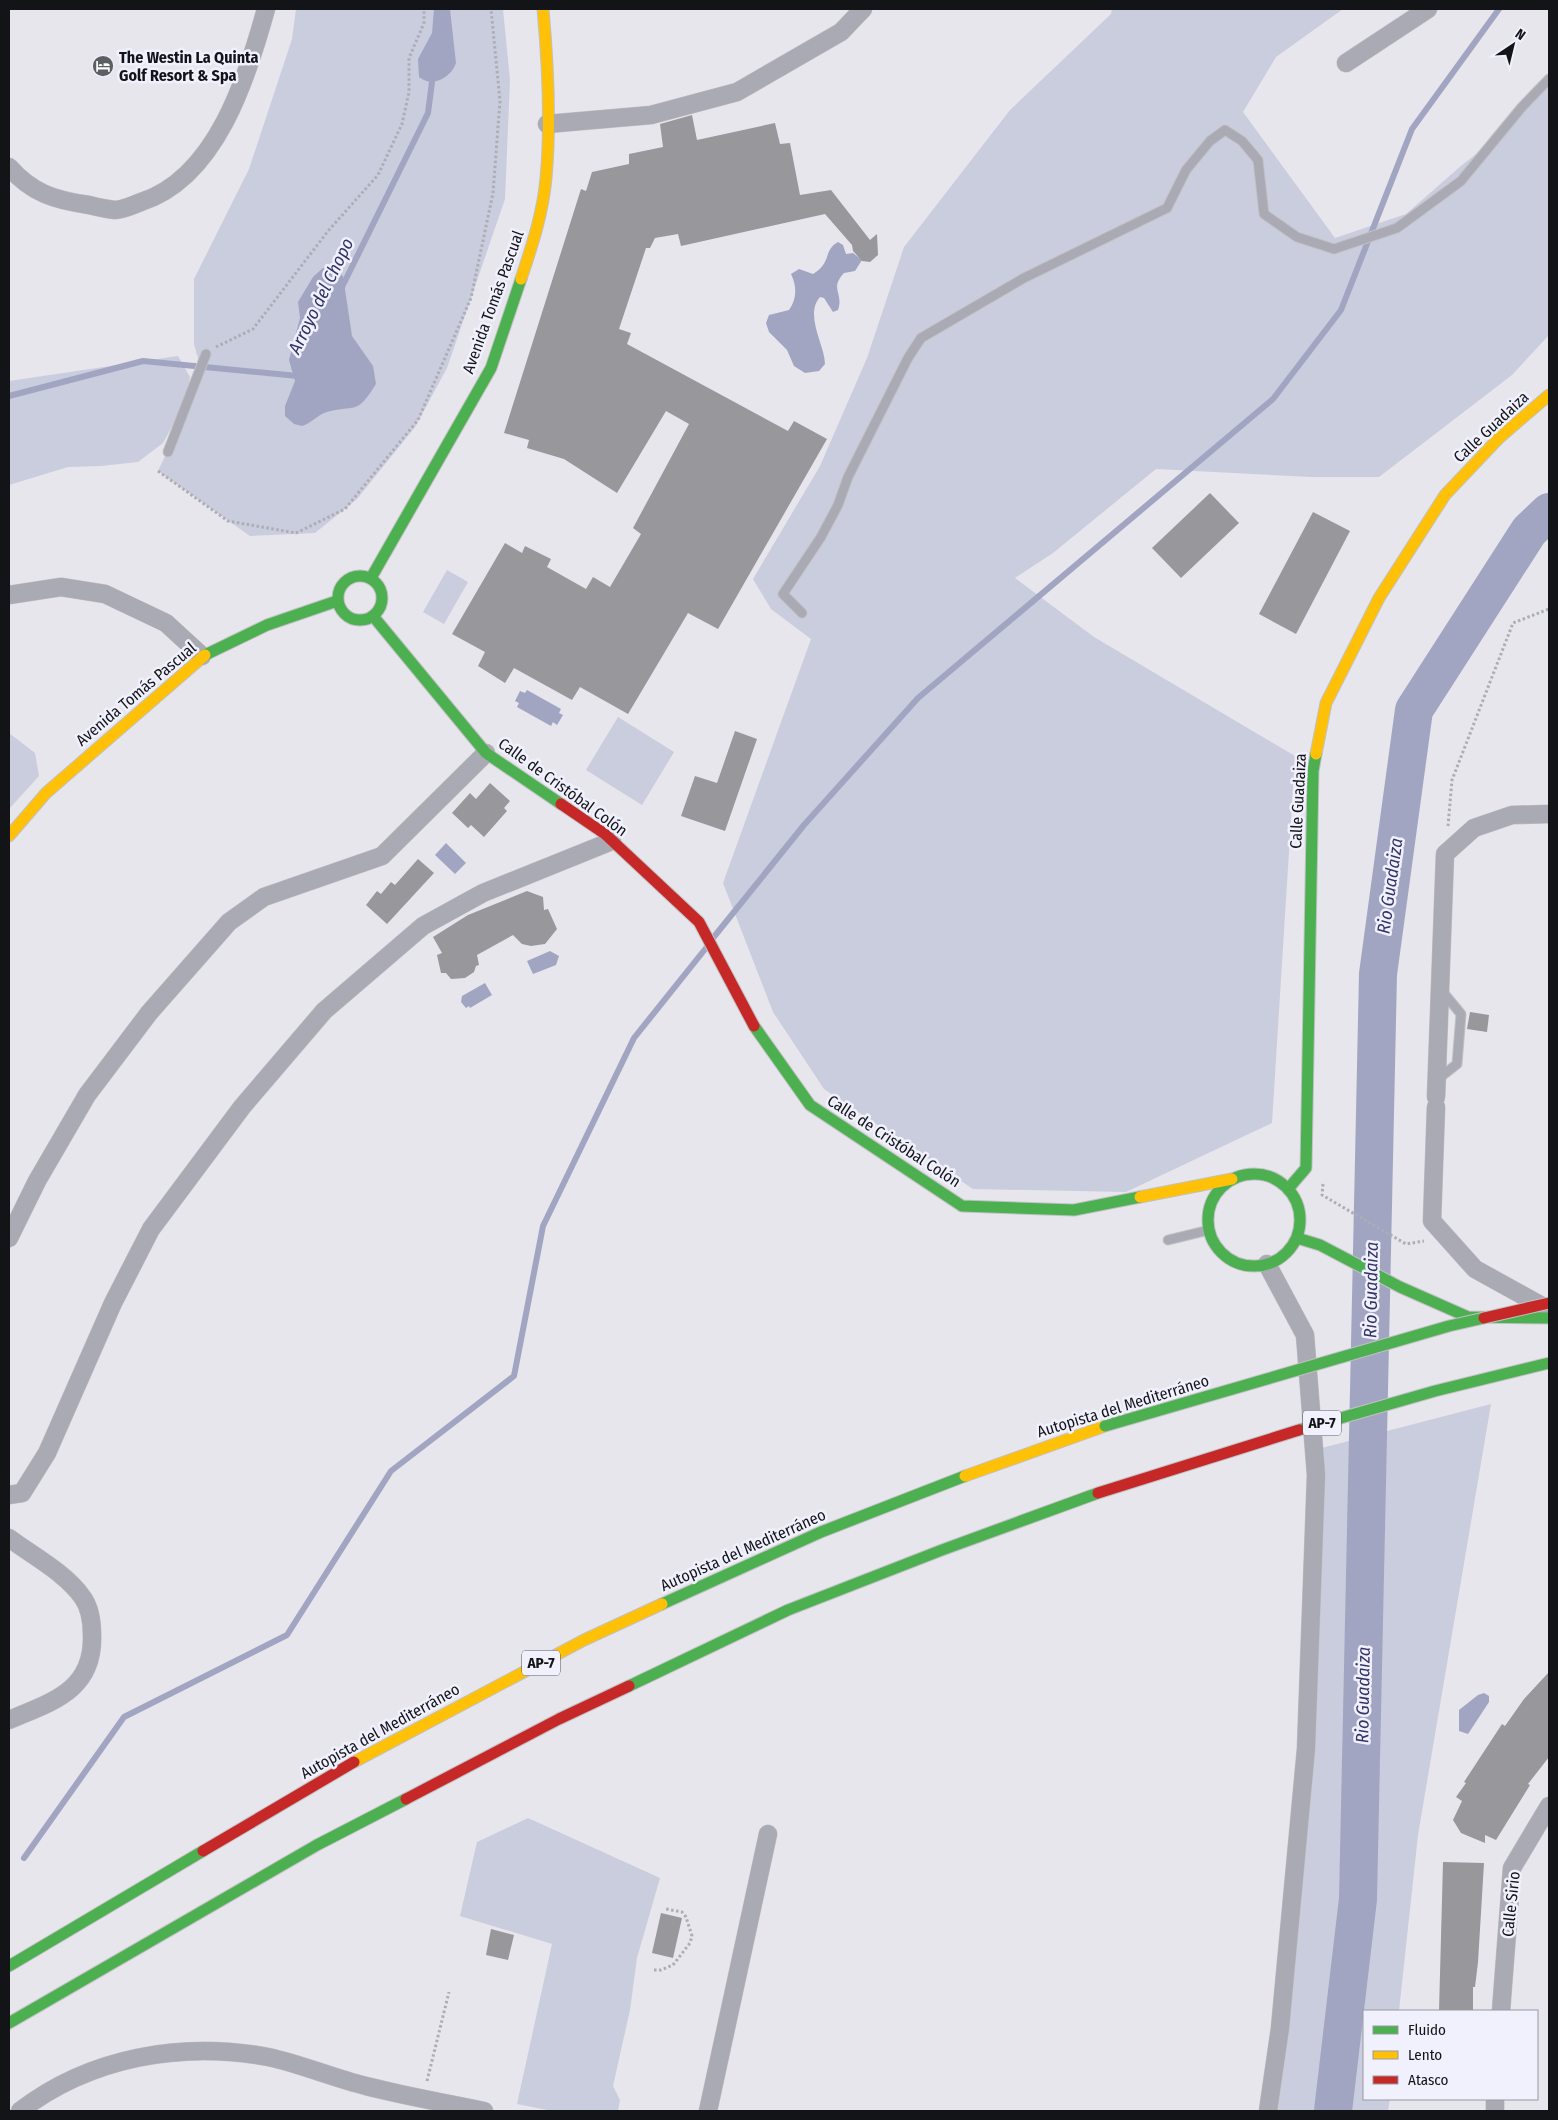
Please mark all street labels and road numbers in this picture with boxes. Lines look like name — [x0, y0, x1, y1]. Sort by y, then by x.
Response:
street label: Avenida Tomás Pascual — [458, 228, 528, 376]
street label: Calle Guadaiza — [1450, 387, 1533, 467]
street label: Avenida Tomás Pascual — [72, 638, 200, 750]
street label: Calle de Cristóbal Colón — [495, 734, 631, 840]
street label: Calle Guadaiza — [1286, 753, 1310, 849]
street label: Calle de Cristóbal Colón — [824, 1091, 964, 1191]
street label: Autopista del Mediterráneo — [1035, 1371, 1211, 1441]
road number: AP-7 — [1303, 1410, 1341, 1436]
street label: Autopista del Mediterráneo — [657, 1505, 829, 1595]
road number: AP-7 — [522, 1650, 560, 1676]
street label: Autopista del Mediterráneo — [297, 1679, 463, 1783]
street label: Calle Sirio — [1498, 1870, 1524, 1938]

